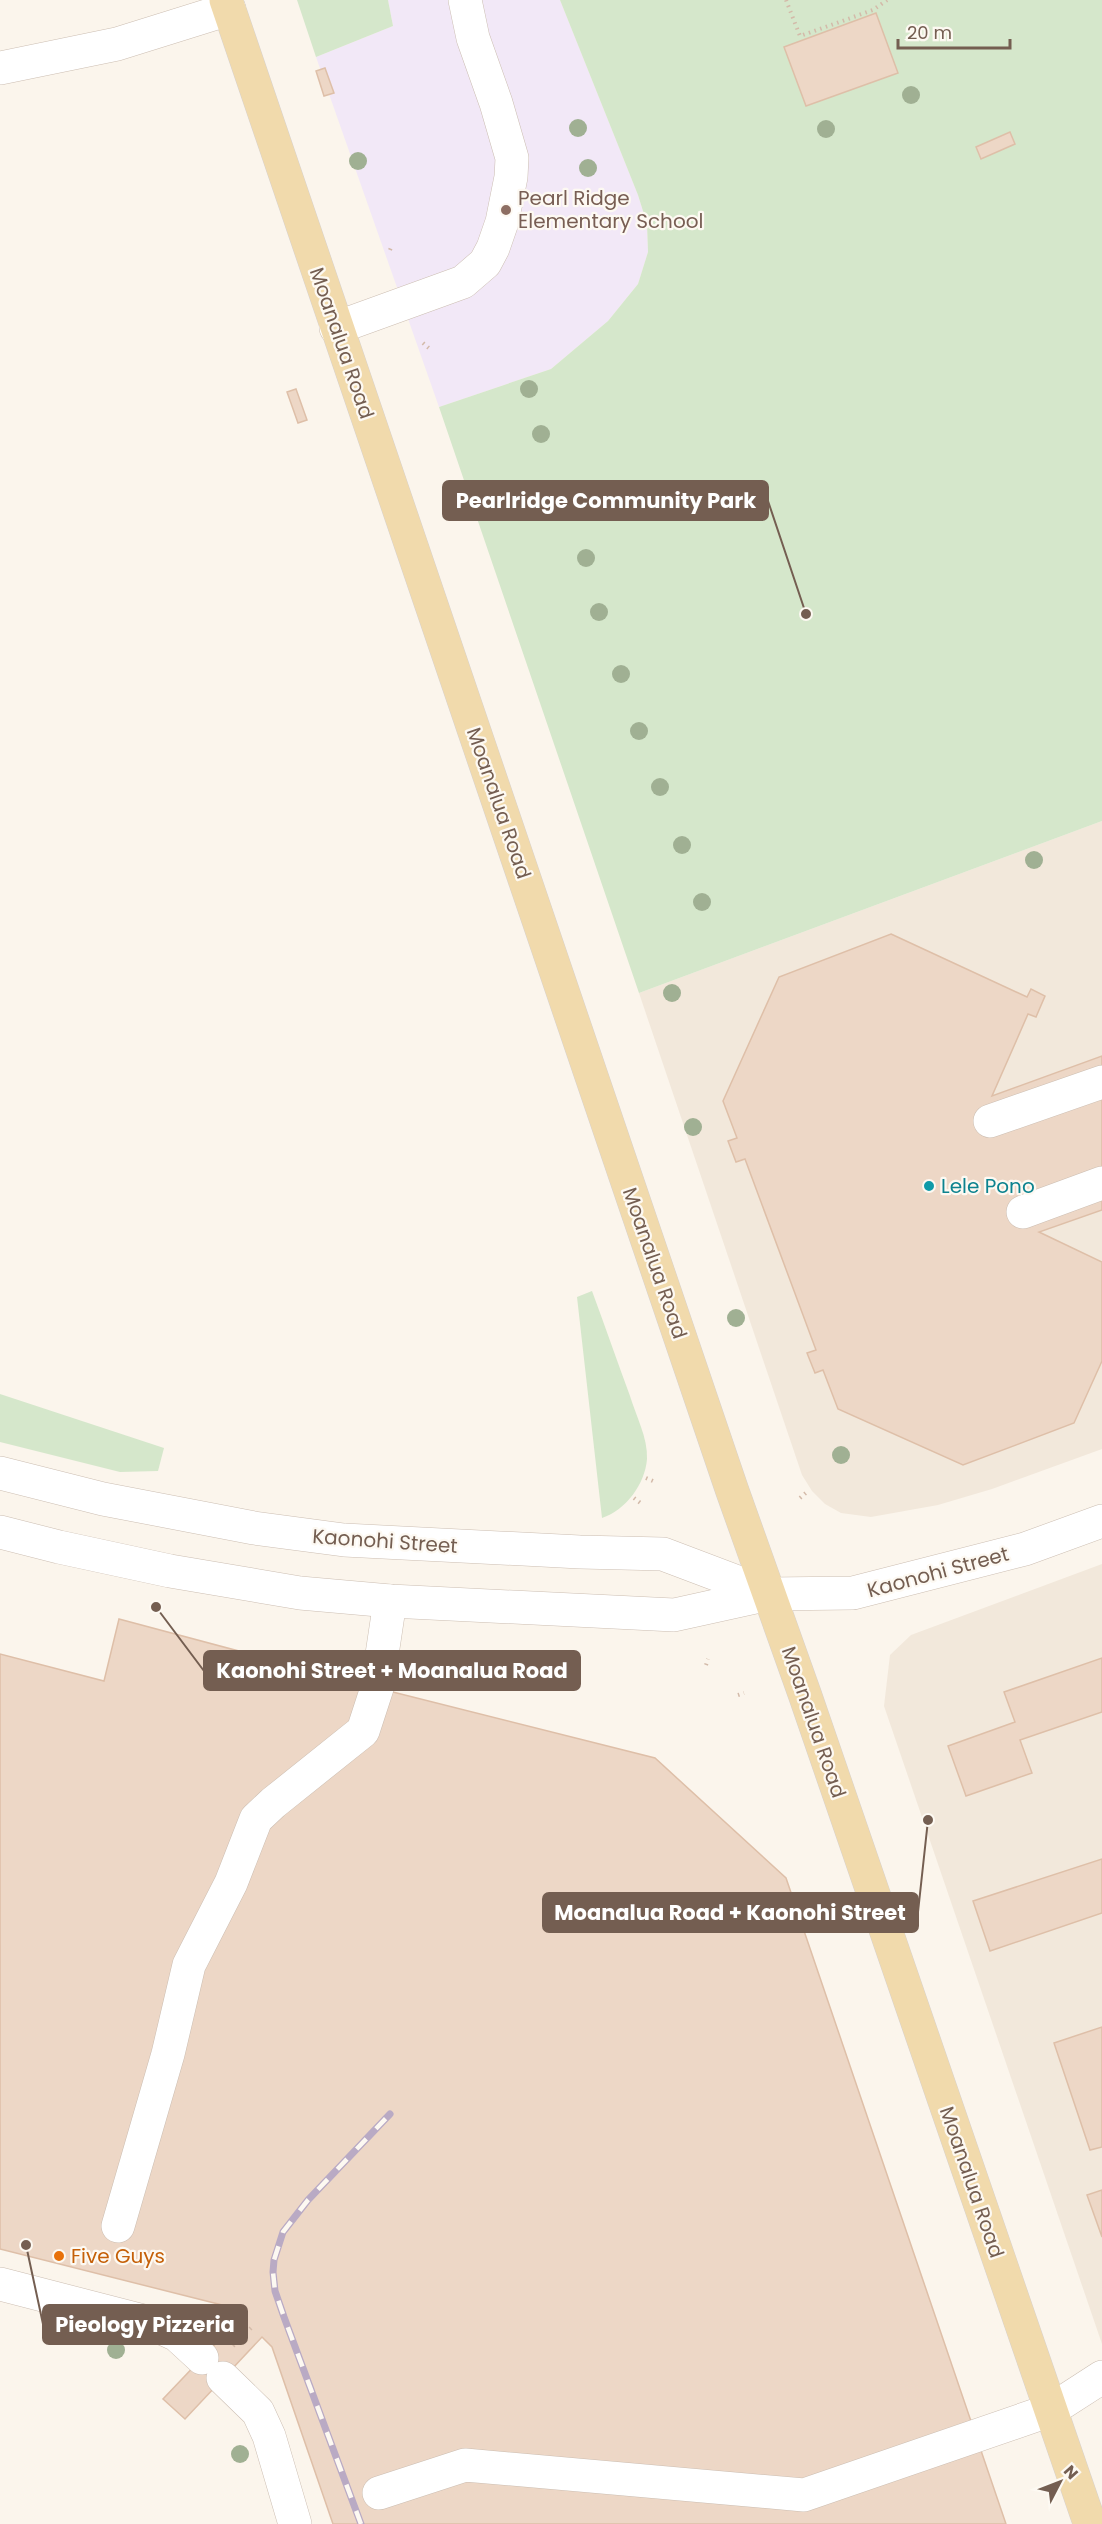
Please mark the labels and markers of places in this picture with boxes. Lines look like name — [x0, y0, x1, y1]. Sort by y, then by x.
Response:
place label: Pearl Ridge Elementary School — [518, 184, 703, 235]
marker: Pearl Ridge Elementary School — [499, 203, 513, 217]
callout: Pearlridge Community Park — [443, 481, 768, 520]
place label: Lele Pono — [941, 1172, 1035, 1200]
marker: Lele Pono — [922, 1179, 936, 1193]
callout: Kaonohi Street + Moanalua Road — [204, 1651, 580, 1690]
callout: Moanalua Road + Kaonohi Street — [543, 1893, 918, 1932]
place label: Five Guys — [71, 2242, 165, 2270]
marker: Five Guys — [52, 2249, 66, 2263]
callout: Pieology Pizzeria — [43, 2305, 247, 2344]

